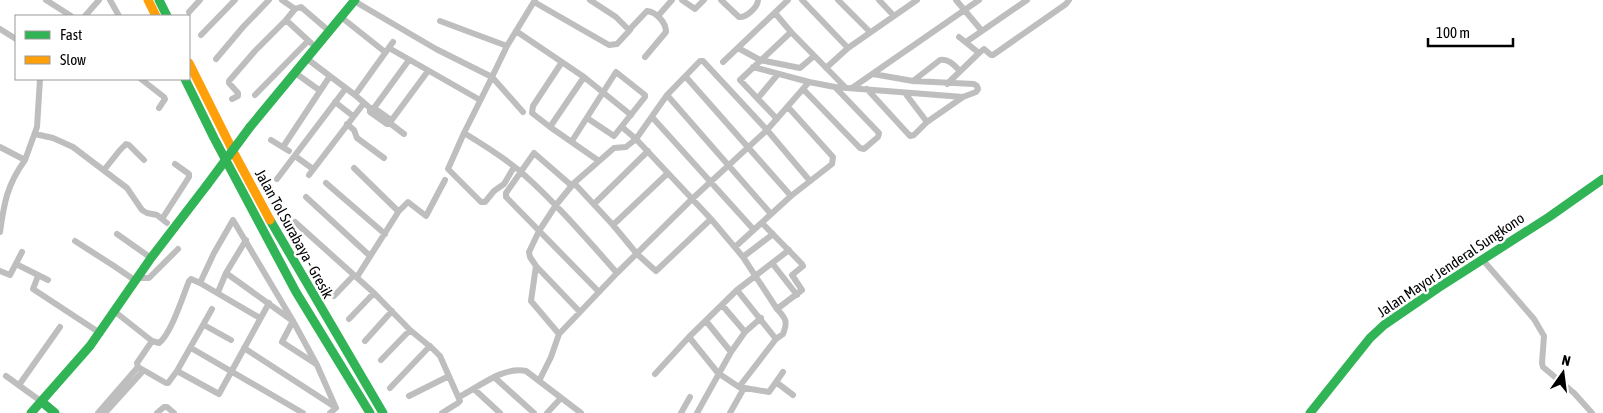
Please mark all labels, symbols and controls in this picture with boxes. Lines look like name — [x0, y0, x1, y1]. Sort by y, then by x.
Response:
legend — [15, 15, 190, 80]
scale bar — [1428, 15, 1513, 47]
text: 100 m — [1436, 24, 1470, 41]
text: Fast — [60, 26, 82, 43]
text: Slow — [60, 51, 86, 68]
street label: Jalan Tol Surabaya - Gresik — [252, 166, 337, 302]
street label: Jalan Mayor Jenderal Sungkono — [1374, 209, 1527, 320]
north arrow — [1538, 348, 1588, 398]
text: N — [1560, 352, 1572, 369]

